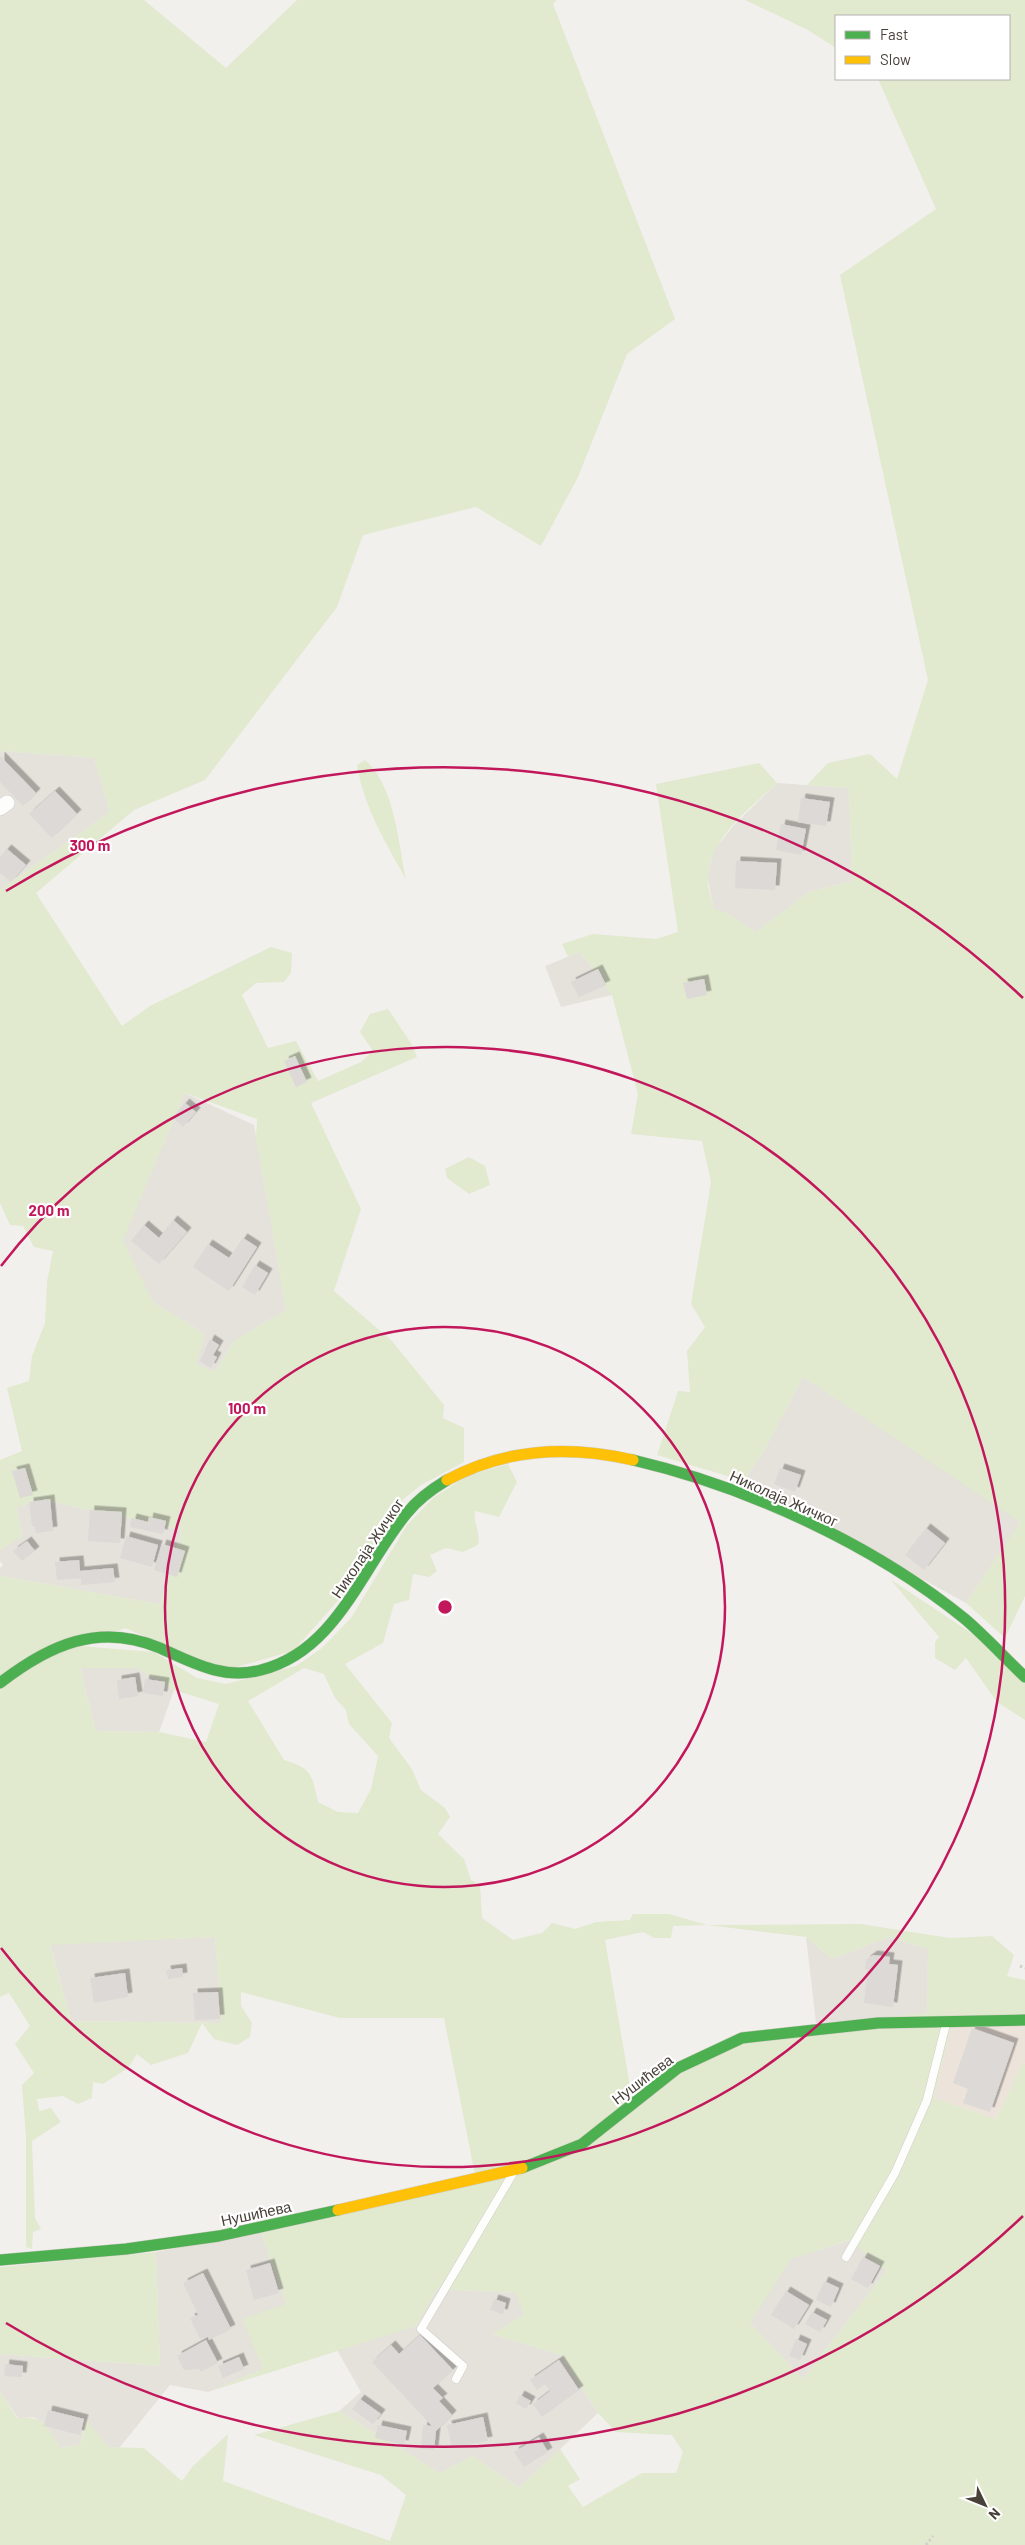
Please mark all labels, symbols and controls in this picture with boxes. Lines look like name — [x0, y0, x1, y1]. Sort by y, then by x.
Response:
legend — [835, 15, 1010, 80]
text: Fast — [880, 25, 908, 43]
text: Slow — [880, 50, 911, 68]
text: 300 m — [70, 836, 110, 854]
text: 200 m — [28, 1201, 70, 1219]
text: 100 m — [228, 1399, 266, 1417]
street label: Николаја Жичког — [727, 1466, 841, 1530]
street label: Николаја Жичког — [327, 1494, 407, 1601]
centre of rings — [436, 1598, 454, 1616]
street label: Нушићева — [608, 2050, 677, 2108]
street label: Нушићева — [219, 2197, 294, 2229]
north arrow — [960, 2480, 1010, 2530]
text: N — [985, 2505, 1004, 2523]

